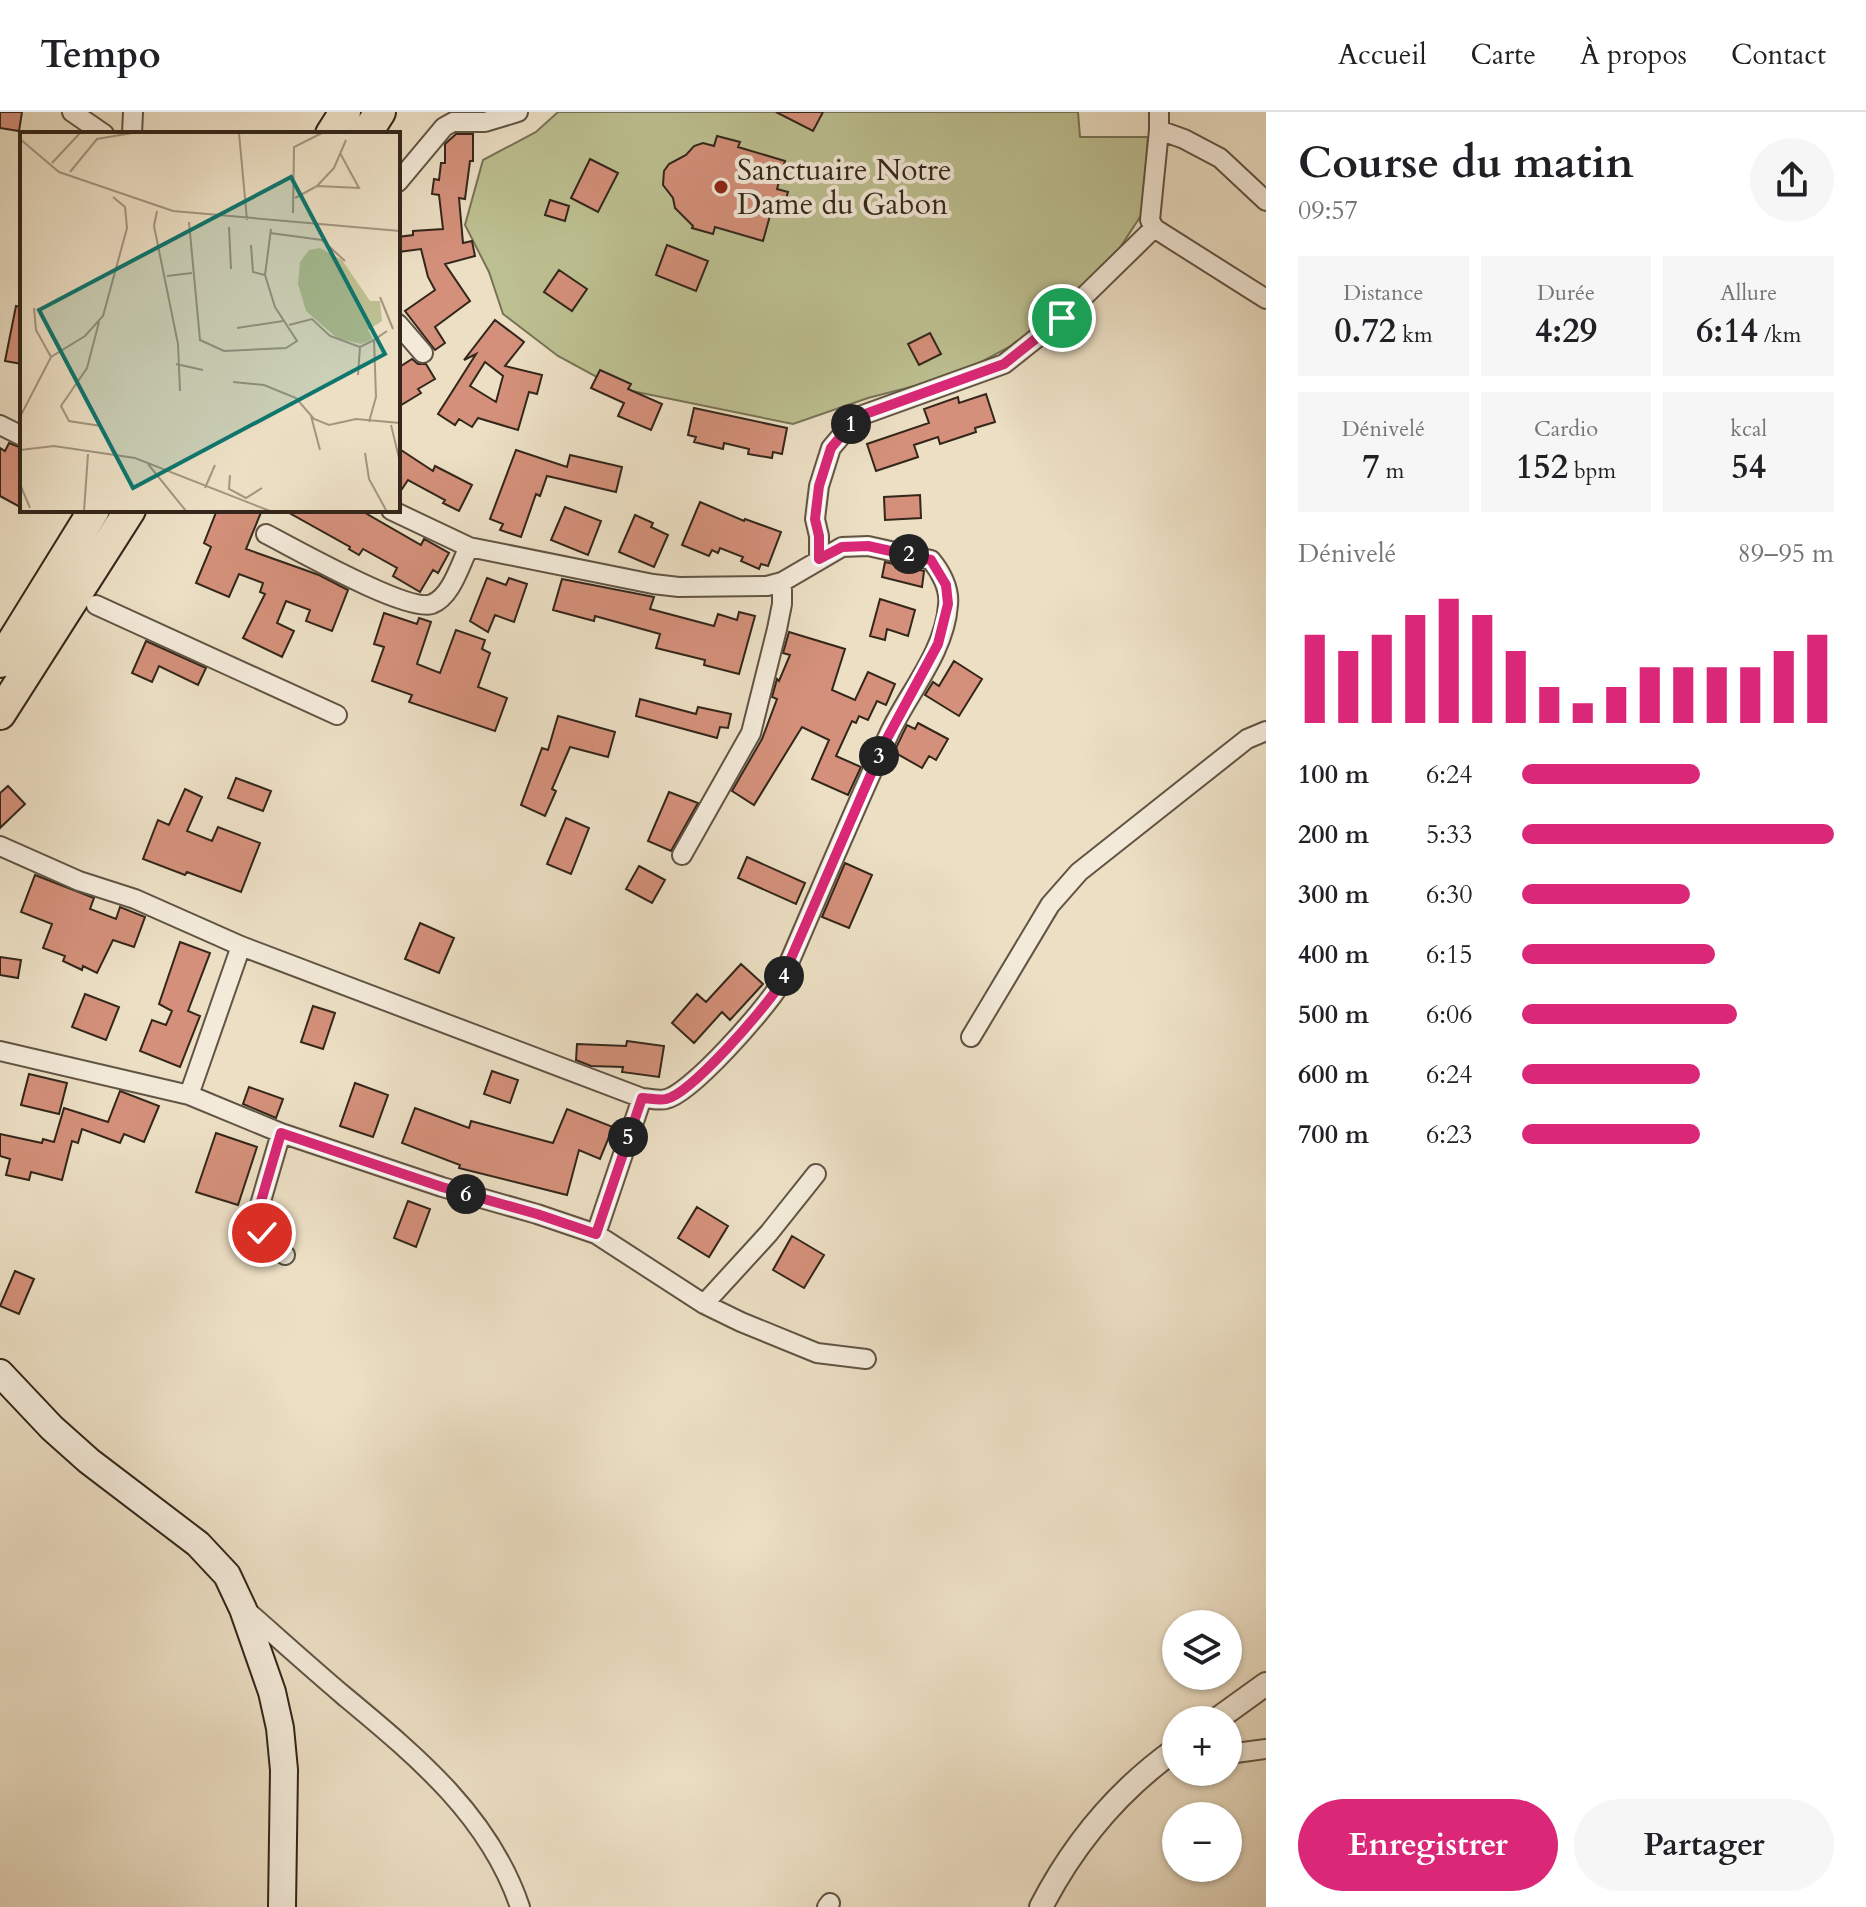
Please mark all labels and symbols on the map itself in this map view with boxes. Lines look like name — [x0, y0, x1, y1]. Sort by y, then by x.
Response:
inset map — [20, 132, 400, 512]
place label: Sanctuaire Notre Dame du Gabon — [737, 150, 952, 225]
marker: Sanctuaire Notre Dame du Gabon — [712, 178, 730, 196]
pin — [1028, 284, 1096, 352]
pin: 1 — [831, 404, 871, 444]
pin: 2 — [889, 534, 929, 574]
pin: 3 — [859, 736, 899, 776]
pin: 4 — [764, 956, 804, 996]
pin: 5 — [608, 1117, 648, 1157]
pin: 6 — [446, 1174, 486, 1214]
pin — [228, 1199, 296, 1267]

